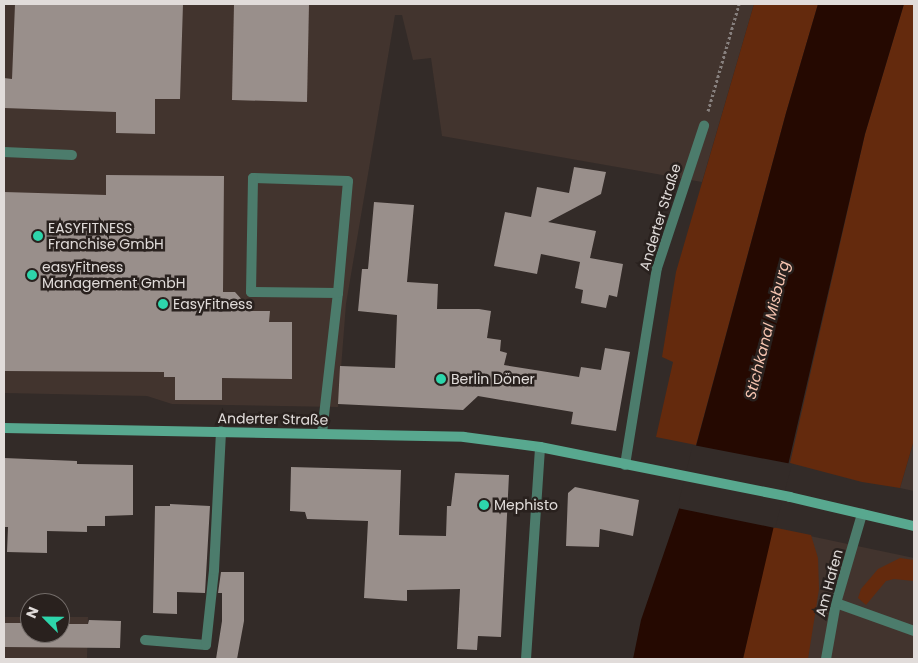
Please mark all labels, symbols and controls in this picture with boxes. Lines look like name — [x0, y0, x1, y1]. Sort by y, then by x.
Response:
street label: Anderter Straße — [636, 162, 684, 272]
place label: EASYFITNESS Franchise GmbH — [48, 220, 164, 252]
marker: EASYFITNESS Franchise GmbH — [32, 230, 44, 242]
place label: easyFitness Management GmbH — [42, 259, 185, 292]
water label: Stichkanal Misburg — [741, 259, 793, 401]
marker: easyFitness Management GmbH — [26, 269, 38, 281]
place label: EasyFitness — [173, 296, 253, 312]
marker: EasyFitness — [157, 298, 169, 310]
place label: Berlin Döner — [451, 371, 535, 387]
marker: Berlin Döner — [435, 373, 447, 385]
street label: Anderter Straße — [218, 410, 328, 428]
place label: Mephisto — [494, 497, 558, 513]
marker: Mephisto — [478, 499, 490, 511]
street label: Am Hafen — [812, 548, 846, 618]
north arrow — [20, 593, 70, 643]
text: N — [21, 604, 43, 621]

